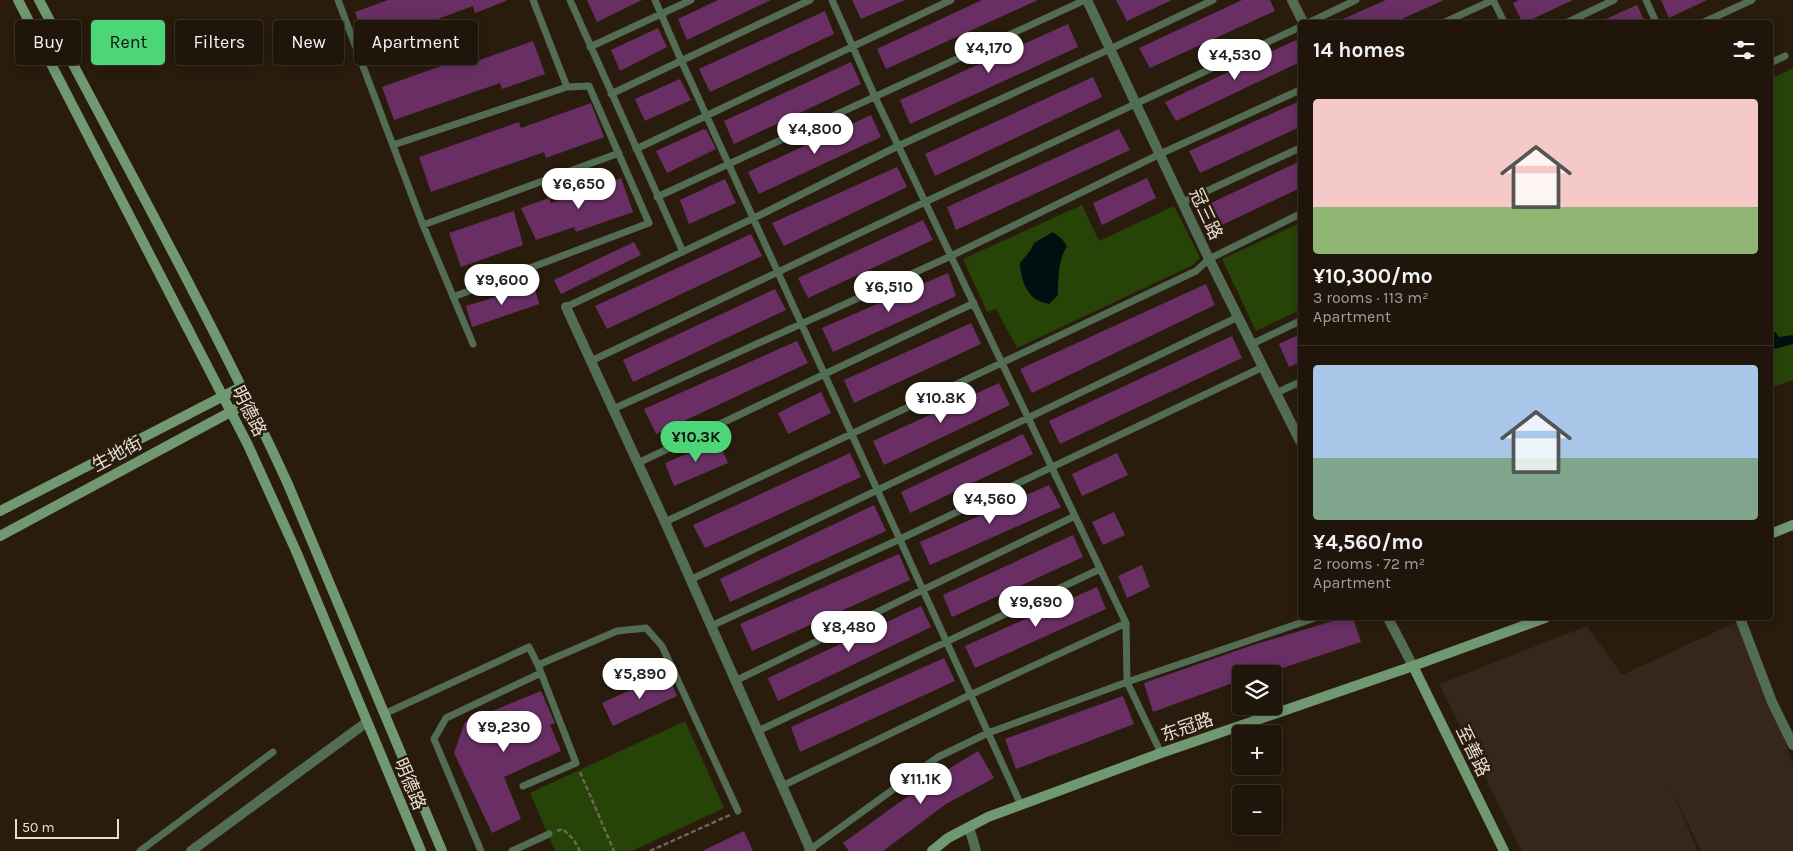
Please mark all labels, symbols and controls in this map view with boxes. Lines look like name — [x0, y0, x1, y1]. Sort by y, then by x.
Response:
chip: Buy — [15, 20, 81, 65]
chip: Rent — [91, 20, 165, 65]
chip: Filters — [175, 20, 263, 65]
chip: New — [273, 20, 344, 65]
chip: Apartment — [354, 20, 478, 65]
pin: ¥4,170 — [948, 32, 1030, 74]
icon: filters — [1730, 36, 1758, 64]
text: ¥4,170 — [966, 38, 1012, 57]
pin: ¥4,530 — [1194, 38, 1276, 81]
text: 14 homes — [1313, 38, 1405, 62]
text: ¥4,530 — [1209, 45, 1261, 64]
pin: ¥4,800 — [774, 112, 856, 155]
text: ¥4,800 — [788, 119, 842, 138]
icon: home — [1491, 132, 1581, 222]
pin: ¥6,650 — [538, 168, 620, 210]
text: ¥6,650 — [553, 174, 605, 193]
street label: 冠三路 — [1185, 185, 1227, 243]
pin: ¥9,600 — [461, 264, 543, 306]
text: ¥10,300/mo — [1313, 264, 1433, 288]
text: ¥9,600 — [475, 270, 529, 289]
pin: ¥6,510 — [848, 270, 930, 313]
text: ¥6,510 — [865, 277, 913, 296]
text: 3 rooms · 113 m² — [1313, 288, 1429, 307]
text: Apartment — [1313, 307, 1391, 326]
street label: 明德路 — [227, 382, 271, 440]
pin: ¥10.8K — [900, 382, 982, 424]
text: ¥10.8K — [916, 388, 966, 407]
icon: home — [1491, 397, 1581, 487]
pin: ¥10.3K — [655, 420, 737, 463]
text: ¥10.3K — [671, 427, 721, 446]
street label: 生地街 — [88, 432, 146, 476]
pin: ¥4,560 — [949, 482, 1031, 525]
text: ¥4,560 — [964, 489, 1016, 508]
text: ¥4,560/mo — [1313, 530, 1423, 554]
text: 2 rooms · 72 m² — [1313, 554, 1425, 573]
text: Apartment — [1313, 573, 1391, 592]
pin: ¥9,690 — [995, 586, 1077, 628]
text: ¥9,690 — [1010, 592, 1062, 611]
pin: ¥8,480 — [808, 610, 890, 653]
text: ¥8,480 — [822, 617, 876, 636]
pin: ¥5,890 — [599, 658, 681, 700]
text: ¥5,890 — [614, 664, 666, 683]
map controls — [1232, 665, 1282, 835]
button: layers — [1232, 665, 1282, 715]
street label: 东冠路 — [1158, 708, 1216, 746]
pin: ¥9,230 — [463, 710, 545, 753]
text: ¥9,230 — [478, 717, 530, 736]
street label: 至善路 — [1451, 722, 1495, 780]
button: + — [1232, 725, 1282, 775]
street label: 明德路 — [389, 755, 431, 813]
pin: ¥11.1K — [880, 762, 962, 805]
text: ¥11.1K — [901, 769, 941, 788]
button: − — [1232, 785, 1282, 835]
scale bar — [15, 816, 119, 839]
text: 50 m — [22, 819, 55, 836]

